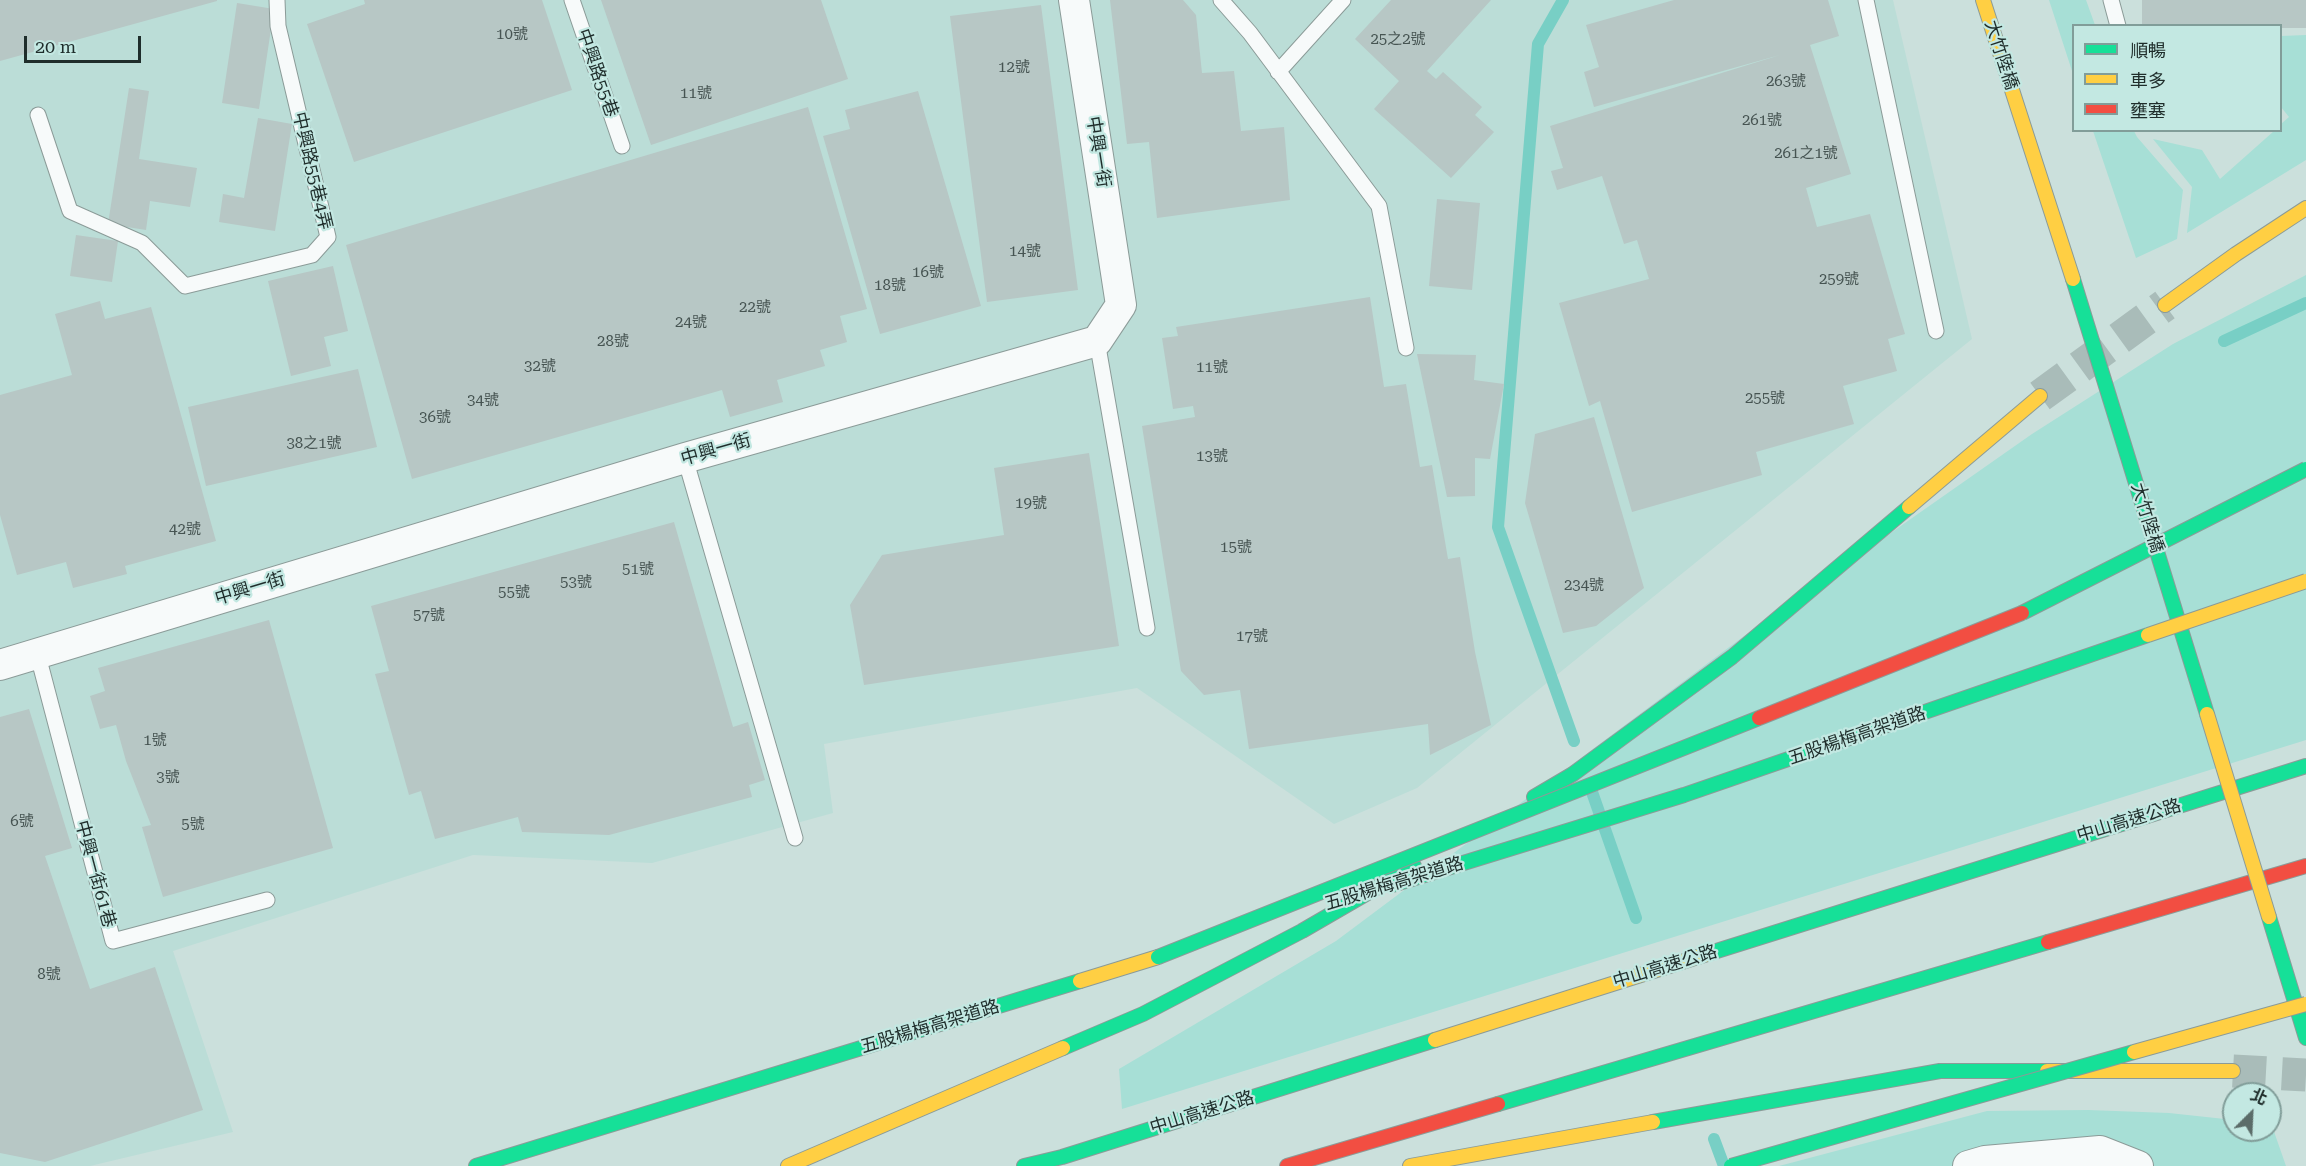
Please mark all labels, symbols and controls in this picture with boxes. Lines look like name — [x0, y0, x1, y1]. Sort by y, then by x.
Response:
street label: 大竹陸橋 — [1980, 17, 2022, 93]
scale bar — [27, 24, 144, 62]
legend — [2072, 24, 2282, 132]
house number: 10號 — [496, 26, 528, 44]
street label: 中興路55巷 — [572, 26, 622, 120]
house number: 25之2號 — [1370, 31, 1426, 49]
text: 20 m — [35, 36, 76, 57]
text: 順暢 — [2130, 40, 2166, 61]
house number: 12號 — [998, 59, 1030, 77]
text: 車多 — [2130, 70, 2166, 91]
house number: 263號 — [1766, 73, 1806, 91]
house number: 11號 — [680, 85, 712, 103]
text: 壅塞 — [2130, 100, 2166, 121]
street label: 中興路55巷4弄 — [288, 110, 336, 232]
house number: 261號 — [1742, 112, 1782, 130]
street label: 中興一街 — [1082, 115, 1114, 189]
house number: 261之1號 — [1774, 145, 1838, 163]
house number: 14號 — [1009, 243, 1041, 261]
house number: 16號 — [912, 264, 944, 282]
house number: 259號 — [1819, 271, 1859, 289]
house number: 18號 — [874, 277, 906, 295]
house number: 22號 — [739, 299, 771, 317]
house number: 24號 — [675, 314, 707, 332]
house number: 28號 — [597, 333, 629, 351]
house number: 32號 — [524, 358, 556, 376]
house number: 11號 — [1196, 359, 1228, 377]
house number: 255號 — [1745, 390, 1785, 408]
house number: 34號 — [467, 392, 499, 410]
house number: 36號 — [419, 409, 451, 427]
street label: 中興一街 — [678, 430, 754, 470]
house number: 38之1號 — [286, 435, 342, 453]
house number: 13號 — [1196, 448, 1228, 466]
street label: 大竹陸橋 — [2126, 480, 2168, 556]
house number: 19號 — [1015, 495, 1047, 513]
house number: 42號 — [169, 521, 201, 539]
house number: 15號 — [1220, 539, 1252, 557]
house number: 51號 — [622, 561, 654, 579]
street label: 中興一街 — [212, 568, 288, 610]
house number: 53號 — [560, 574, 592, 592]
house number: 234號 — [1564, 577, 1604, 595]
house number: 55號 — [498, 584, 530, 602]
house number: 57號 — [413, 607, 445, 625]
house number: 17號 — [1236, 628, 1268, 646]
street label: 五股楊梅高架道路 — [1785, 702, 1929, 770]
house number: 1號 — [143, 732, 167, 750]
house number: 3號 — [156, 769, 180, 787]
street label: 中山高速公路 — [2074, 795, 2184, 847]
house number: 6號 — [10, 813, 34, 831]
house number: 5號 — [181, 816, 205, 834]
street label: 中興一街61巷 — [70, 818, 120, 930]
street label: 五股楊梅高架道路 — [1322, 853, 1466, 915]
street label: 中山高速公路 — [1610, 941, 1720, 993]
house number: 8號 — [37, 966, 61, 984]
street label: 五股楊梅高架道路 — [858, 996, 1002, 1058]
north arrow — [2222, 1082, 2282, 1142]
text: 北 — [2248, 1085, 2270, 1109]
street label: 中山高速公路 — [1147, 1087, 1257, 1139]

